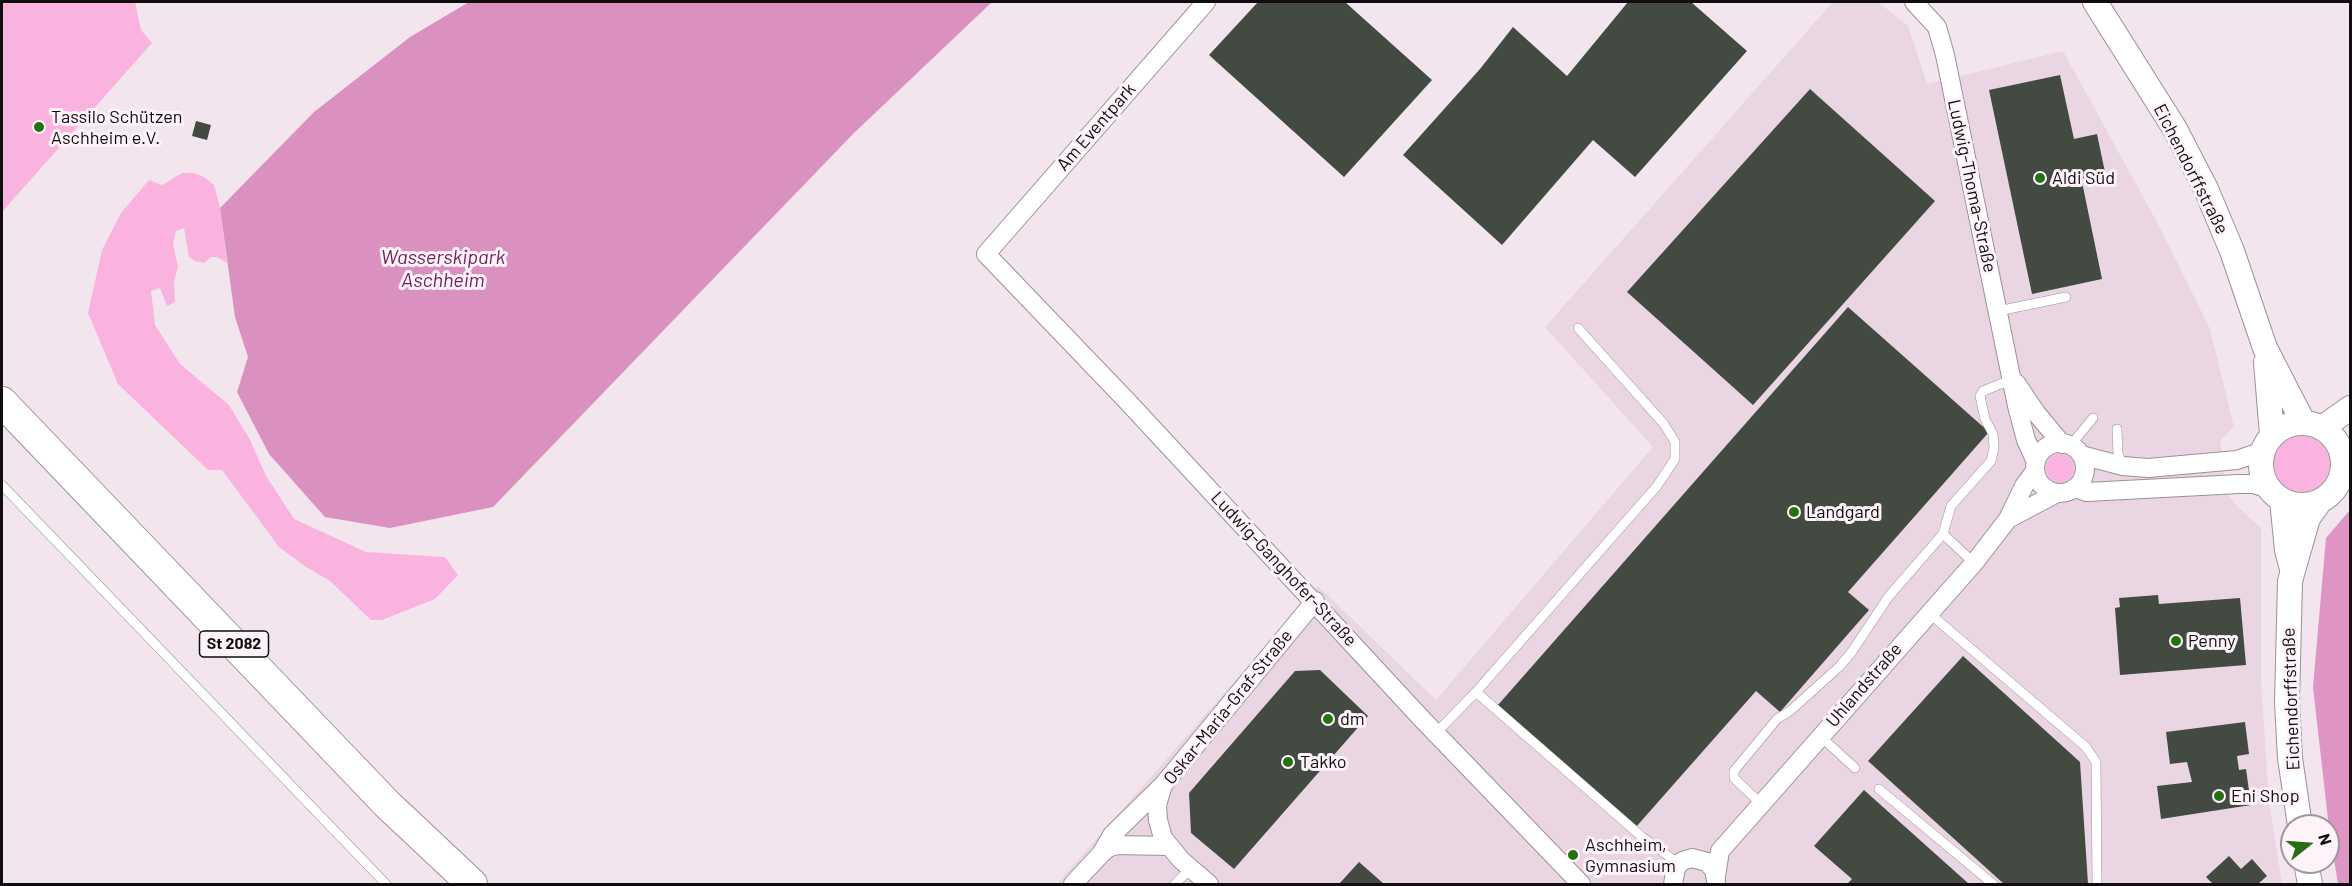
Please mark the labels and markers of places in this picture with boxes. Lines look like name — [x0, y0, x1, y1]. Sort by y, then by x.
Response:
place label: Tassilo Schützen Aschheim e.V. — [51, 106, 182, 148]
marker: Tassilo Schützen Aschheim e.V. — [32, 120, 46, 134]
place label: Aldi Süd — [2052, 167, 2115, 189]
marker: Aldi Süd — [2033, 171, 2047, 185]
place label: Landgard — [1806, 501, 1880, 523]
marker: Landgard — [1787, 505, 1801, 519]
place label: Penny — [2188, 630, 2235, 652]
marker: Penny — [2169, 634, 2183, 648]
place label: dm — [1340, 708, 1365, 730]
marker: dm — [1321, 712, 1335, 726]
place label: Takko — [1300, 751, 1347, 773]
marker: Takko — [1281, 755, 1295, 769]
place label: Eni Shop — [2231, 785, 2300, 807]
marker: Eni Shop — [2212, 789, 2226, 803]
place label: Aschheim, Gymnasium — [1585, 834, 1676, 876]
marker: Aschheim, Gymnasium — [1566, 848, 1580, 862]

